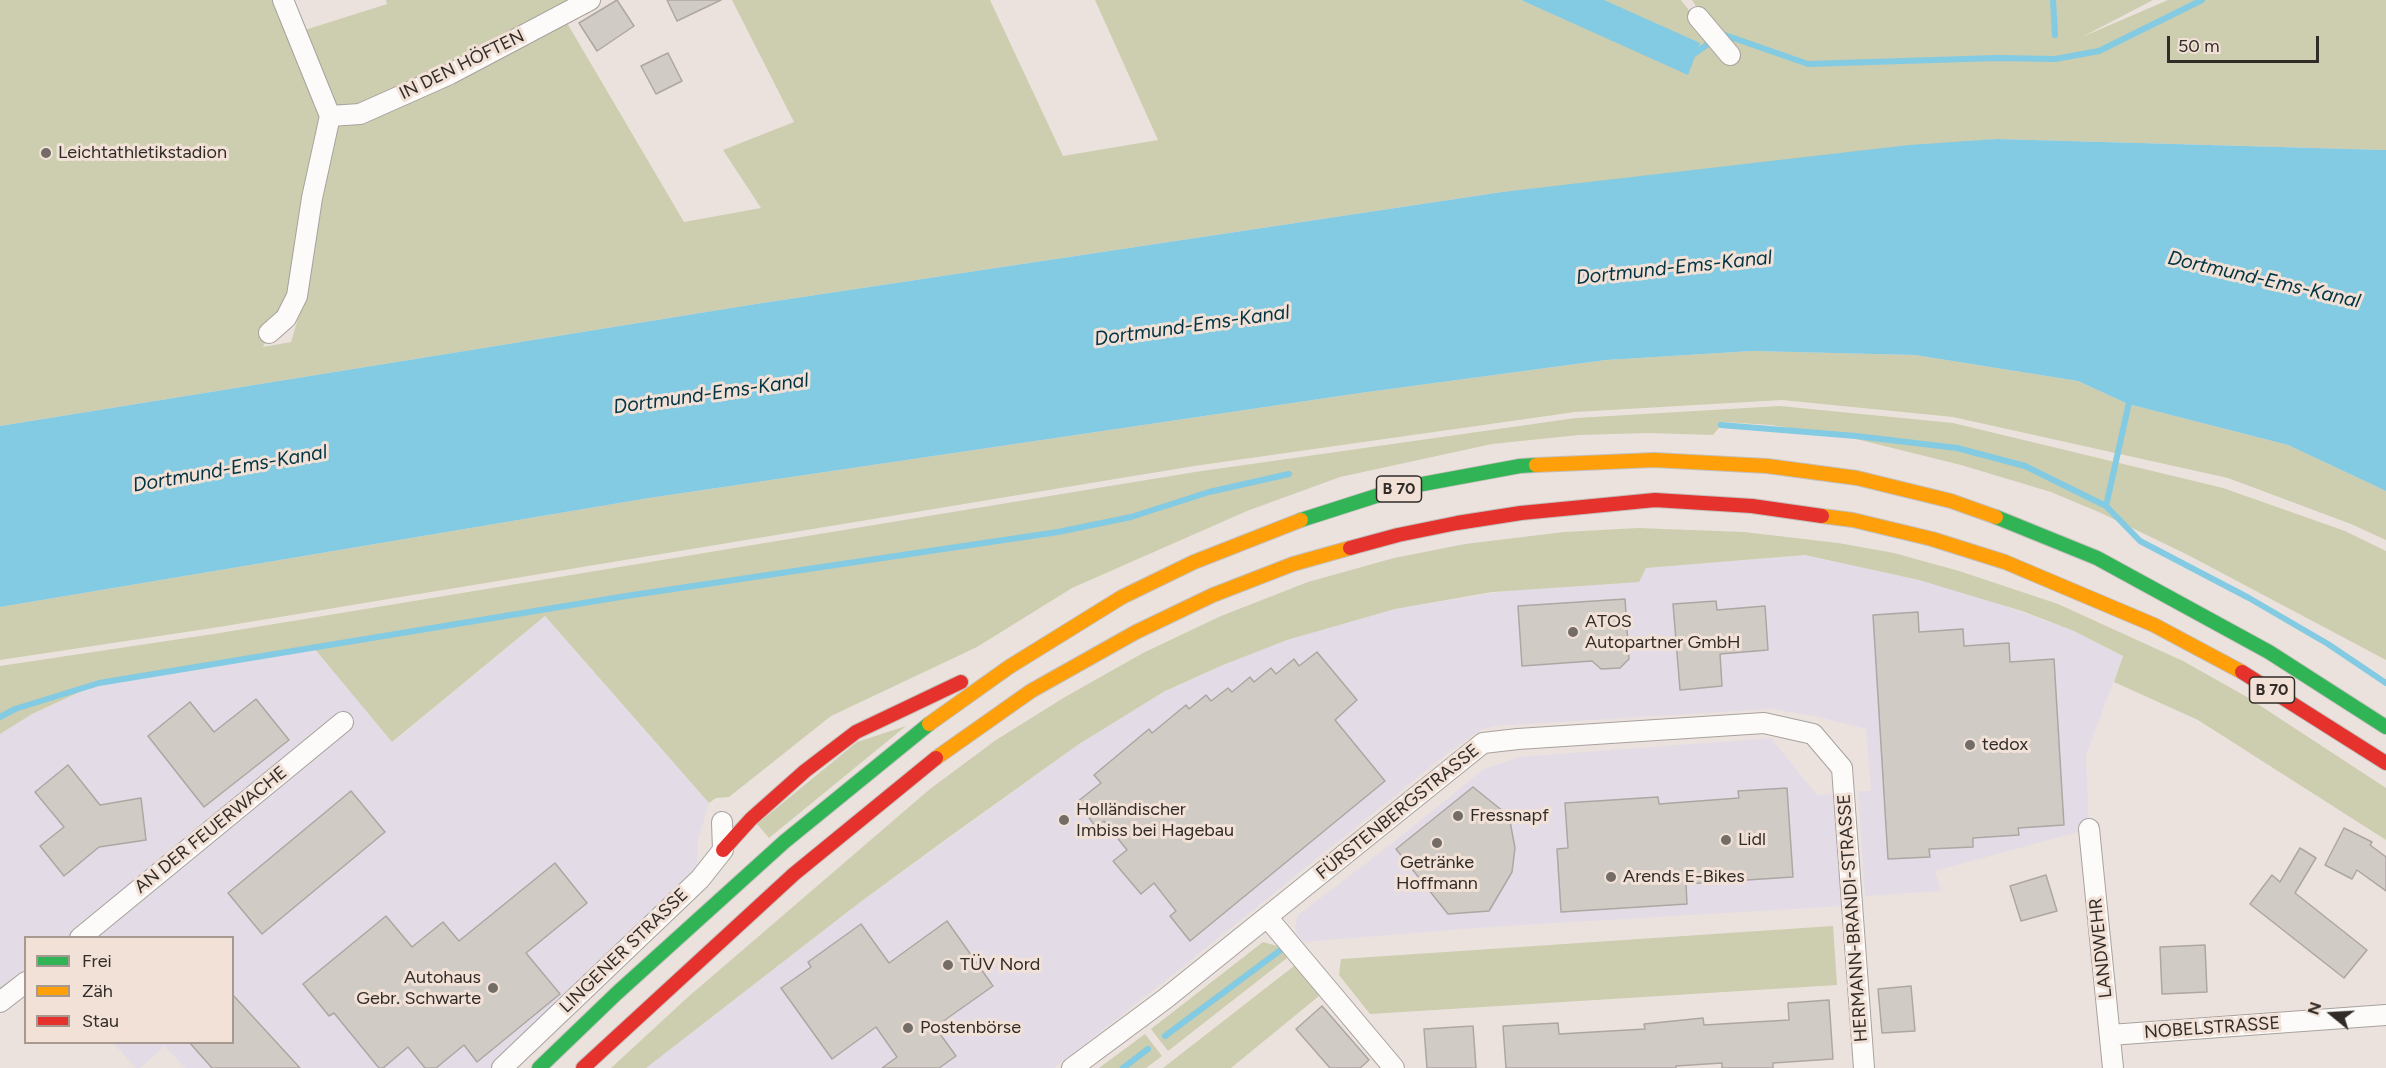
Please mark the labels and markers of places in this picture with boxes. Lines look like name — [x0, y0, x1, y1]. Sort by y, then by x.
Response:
place label: Leichtathletikstadion — [58, 142, 227, 164]
marker: Leichtathletikstadion — [39, 146, 53, 160]
place label: ATOS Autopartner GmbH — [1585, 611, 1741, 654]
marker: ATOS Autopartner GmbH — [1566, 625, 1580, 639]
place label: tedox — [1982, 734, 2028, 756]
marker: tedox — [1963, 738, 1977, 752]
place label: Holländischer Imbiss bei Hagebau — [1076, 799, 1234, 842]
place label: Fressnapf — [1470, 805, 1549, 827]
marker: Fressnapf — [1451, 809, 1465, 823]
marker: Holländischer Imbiss bei Hagebau — [1057, 813, 1071, 827]
place label: Lidl — [1738, 829, 1766, 851]
marker: Lidl — [1719, 833, 1733, 847]
marker: Getränke Hoffmann — [1430, 836, 1444, 850]
place label: Getränke Hoffmann — [1396, 852, 1478, 894]
place label: Arends E-Bikes — [1623, 866, 1745, 888]
marker: Arends E-Bikes — [1604, 870, 1618, 884]
place label: TÜV Nord — [960, 954, 1040, 976]
marker: TÜV Nord — [941, 958, 955, 972]
place label: Autohaus Gebr. Schwarte — [356, 967, 481, 1010]
marker: Autohaus Gebr. Schwarte — [486, 981, 500, 995]
place label: Postenbörse — [920, 1017, 1021, 1039]
marker: Postenbörse — [901, 1021, 915, 1035]

